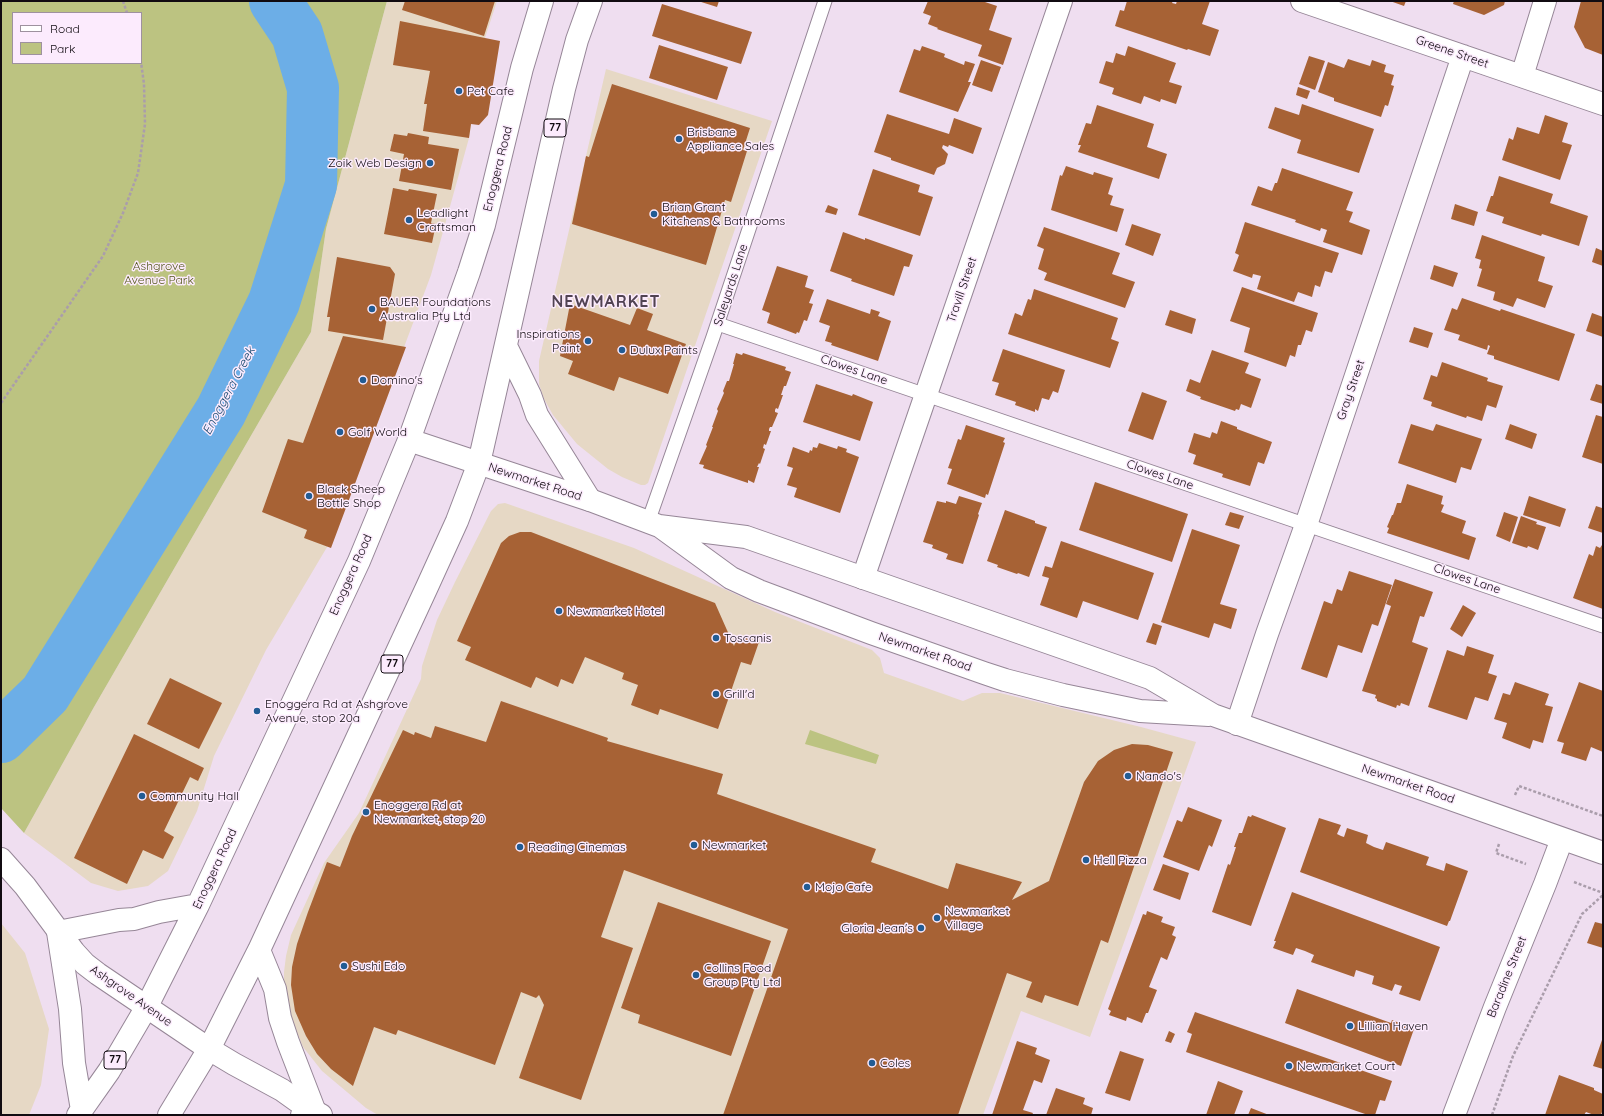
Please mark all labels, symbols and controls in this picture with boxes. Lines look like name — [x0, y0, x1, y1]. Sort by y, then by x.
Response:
legend — [12, 12, 142, 64]
text: Road — [50, 21, 80, 36]
street label: Greene Street — [1414, 33, 1490, 71]
text: Park — [50, 41, 75, 56]
place label: Pet Cafe — [467, 84, 514, 98]
marker: Pet Cafe — [454, 86, 464, 96]
road number: 77 — [544, 119, 566, 137]
street label: Enoggera Road — [480, 125, 516, 213]
place label: Brisbane Appliance Sales — [687, 125, 774, 153]
marker: Brisbane Appliance Sales — [674, 134, 684, 144]
place label: Zoik Web Design — [328, 156, 422, 170]
marker: Zoik Web Design — [425, 158, 435, 168]
place label: Brian Grant Kitchens & Bathrooms — [662, 200, 785, 228]
place label: Leadlight Craftsman — [417, 206, 476, 234]
marker: Brian Grant Kitchens & Bathrooms — [649, 209, 659, 219]
marker: Leadlight Craftsman — [404, 215, 414, 225]
street label: Saleyards Lane — [711, 242, 751, 328]
street label: Travill Street — [944, 255, 980, 325]
park label: Ashgrove Avenue Park — [124, 259, 194, 287]
district label: NEWMARKET — [552, 292, 660, 312]
place label: BAUER Foundations Australia Pty Ltd — [380, 295, 491, 323]
marker: BAUER Foundations Australia Pty Ltd — [367, 304, 377, 314]
place label: Inspirations Paint — [516, 327, 580, 355]
marker: Inspirations Paint — [583, 336, 593, 346]
place label: Dulux Paints — [630, 343, 698, 357]
water label: Enoggera Creek — [199, 344, 259, 438]
marker: Dulux Paints — [617, 345, 627, 355]
street label: Clowes Lane — [819, 352, 889, 388]
street label: Gray Street — [1334, 358, 1368, 422]
place label: Domino's — [371, 373, 423, 387]
marker: Domino's — [358, 375, 368, 385]
place label: Golf World — [348, 425, 407, 439]
marker: Golf World — [335, 427, 345, 437]
street label: Clowes Lane — [1125, 457, 1195, 493]
street label: Newmarket Road — [486, 460, 584, 504]
place label: Black Sheep Bottle Shop — [317, 482, 385, 510]
marker: Black Sheep Bottle Shop — [304, 491, 314, 501]
street label: Enoggera Road — [327, 532, 375, 618]
street label: Clowes Lane — [1432, 561, 1502, 597]
place label: Newmarket Hotel — [567, 604, 664, 618]
marker: Newmarket Hotel — [554, 606, 564, 616]
street label: Newmarket Road — [877, 629, 973, 675]
place label: Toscanis — [724, 631, 771, 645]
marker: Toscanis — [711, 633, 721, 643]
road number: 77 — [381, 655, 403, 673]
place label: Grill'd — [724, 687, 755, 701]
marker: Grill'd — [711, 689, 721, 699]
place label: Enoggera Rd at Ashgrove Avenue, stop 20a — [265, 697, 408, 725]
marker: Enoggera Rd at Ashgrove Avenue, stop 20a — [252, 706, 262, 716]
street label: Newmarket Road — [1360, 761, 1456, 807]
place label: Nando's — [1136, 769, 1181, 783]
marker: Nando's — [1123, 771, 1133, 781]
place label: Community Hall — [150, 789, 239, 803]
marker: Community Hall — [137, 791, 147, 801]
place label: Enoggera Rd at Newmarket, stop 20 — [374, 798, 485, 826]
marker: Enoggera Rd at Newmarket, stop 20 — [361, 807, 371, 817]
street label: Enoggera Road — [190, 826, 240, 912]
place label: Newmarket — [702, 838, 766, 852]
place label: Reading Cinemas — [528, 840, 626, 854]
marker: Newmarket — [689, 840, 699, 850]
marker: Reading Cinemas — [515, 842, 525, 852]
place label: Hell Pizza — [1094, 853, 1147, 867]
marker: Hell Pizza — [1081, 855, 1091, 865]
place label: Mojo Cafe — [815, 880, 872, 894]
marker: Mojo Cafe — [802, 882, 812, 892]
place label: Newmarket Village — [945, 904, 1009, 932]
marker: Newmarket Village — [932, 913, 942, 923]
place label: Gloria Jean's — [841, 921, 913, 935]
marker: Gloria Jean's — [916, 923, 926, 933]
street label: Baradine Street — [1484, 934, 1530, 1020]
place label: Sushi Edo — [352, 959, 405, 973]
marker: Sushi Edo — [339, 961, 349, 971]
place label: Collins Food Group Pty Ltd — [704, 961, 780, 989]
street label: Ashgrove Avenue — [87, 962, 175, 1030]
marker: Collins Food Group Pty Ltd — [691, 970, 701, 980]
place label: Lillian Haven — [1358, 1019, 1428, 1033]
marker: Lillian Haven — [1345, 1021, 1355, 1031]
road number: 77 — [104, 1051, 126, 1069]
place label: Coles — [880, 1056, 910, 1070]
marker: Coles — [867, 1058, 877, 1068]
place label: Newmarket Court — [1297, 1059, 1395, 1073]
marker: Newmarket Court — [1284, 1061, 1294, 1071]

